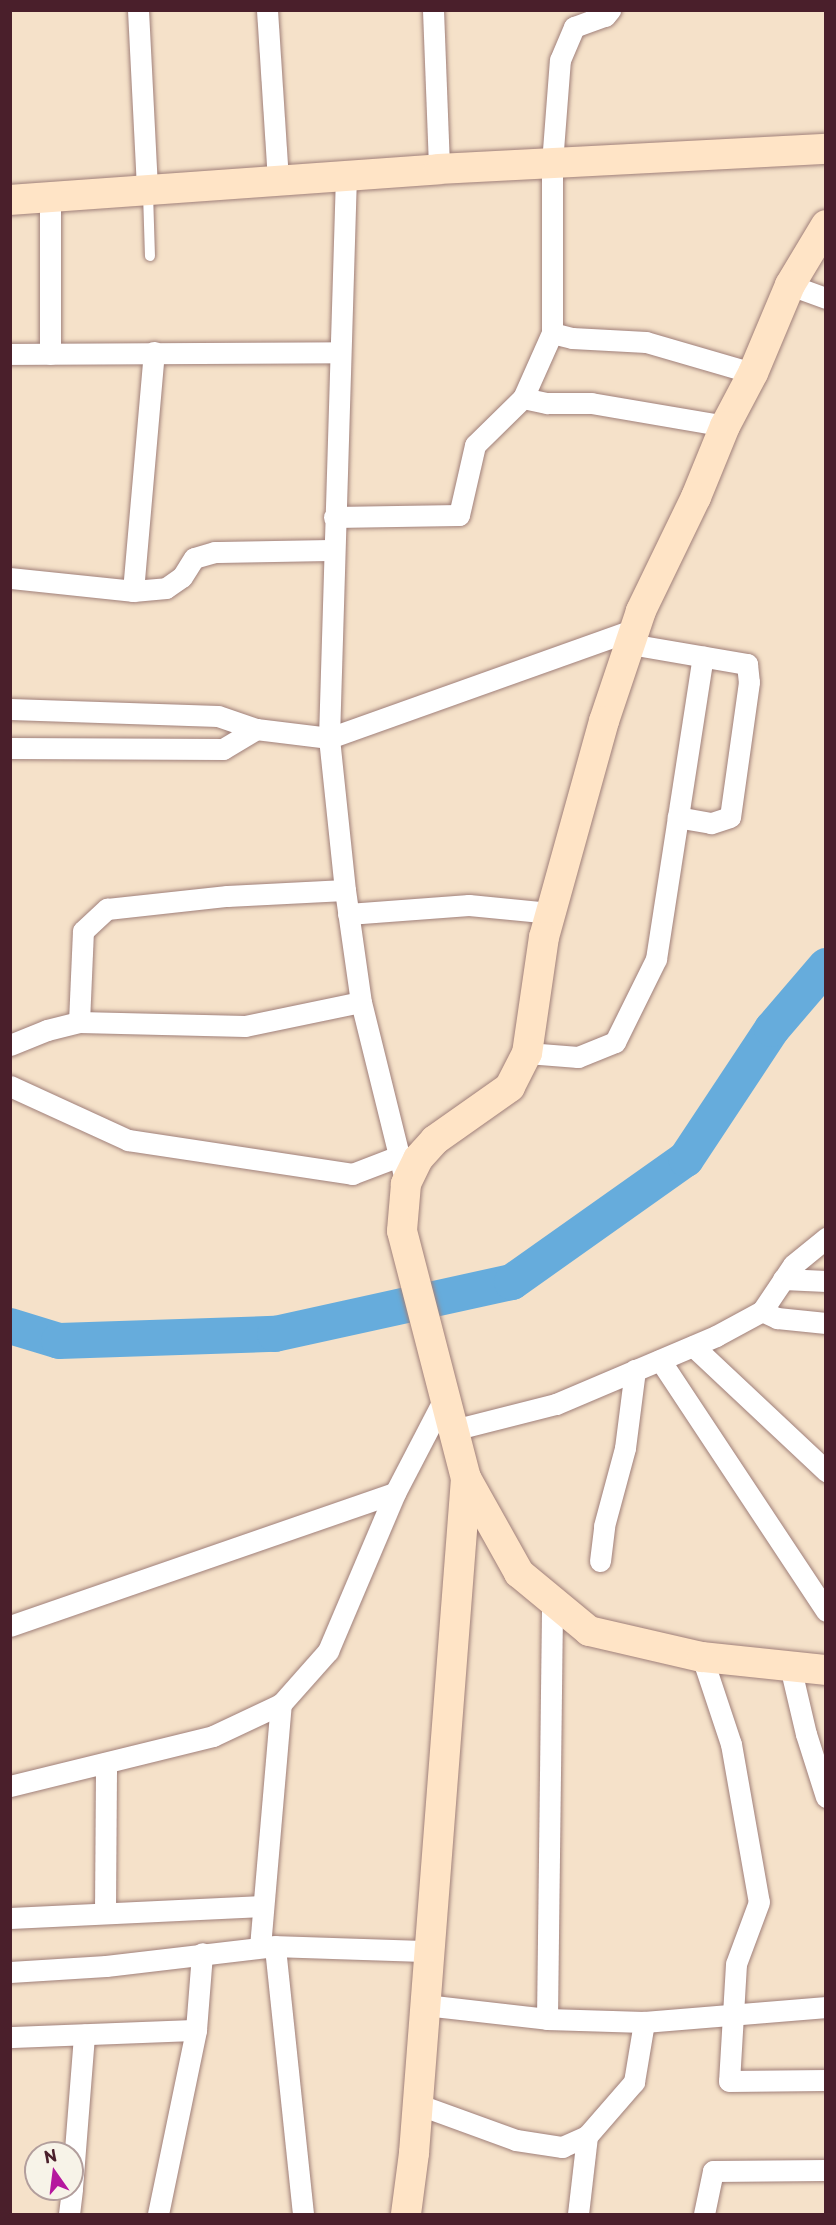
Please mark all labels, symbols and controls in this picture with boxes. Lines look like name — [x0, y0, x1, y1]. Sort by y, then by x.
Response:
north arrow — [24, 2141, 84, 2201]
text: N — [41, 2142, 59, 2169]

